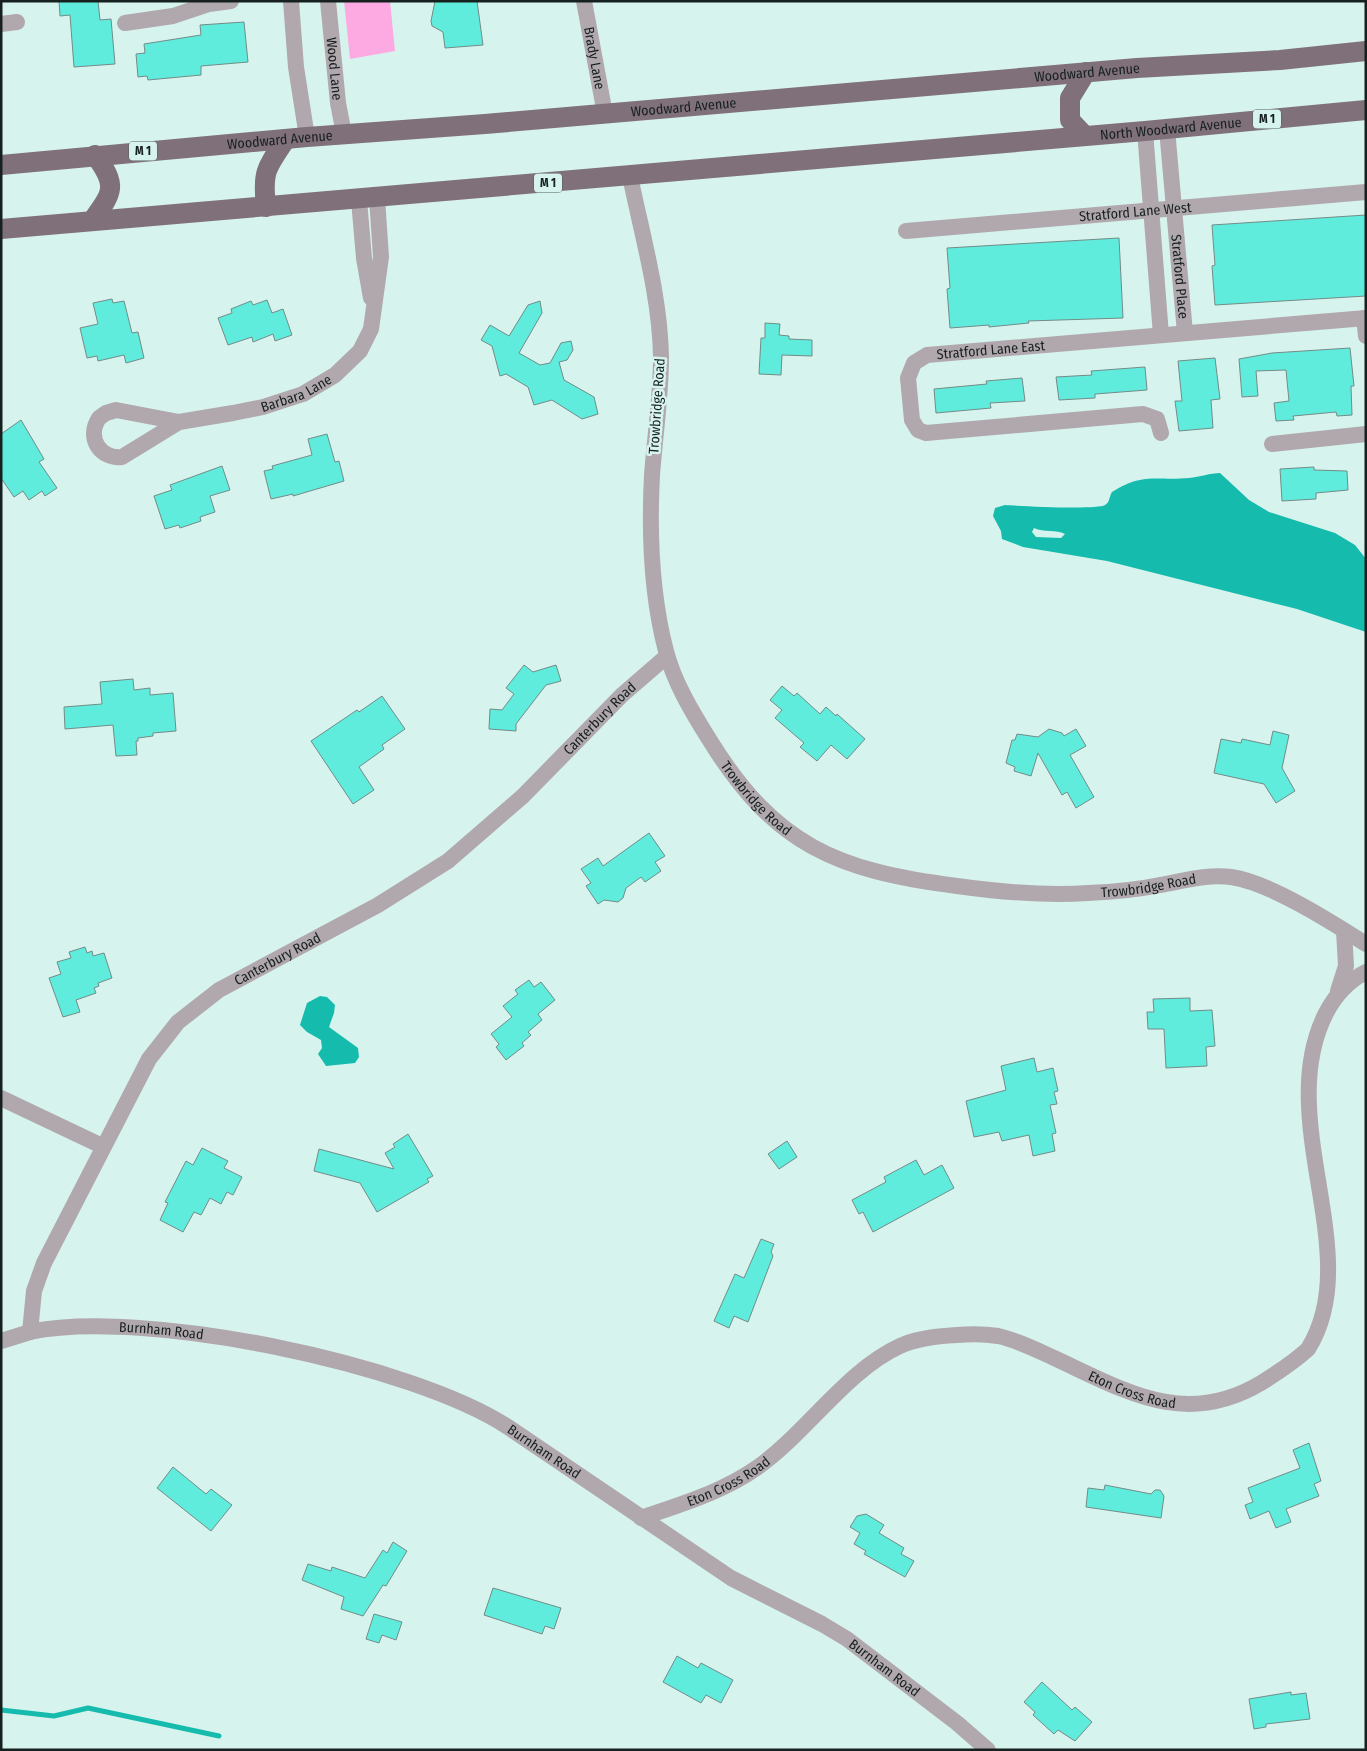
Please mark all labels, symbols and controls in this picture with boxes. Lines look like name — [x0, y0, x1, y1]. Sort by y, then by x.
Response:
street label: Brady Lane — [580, 25, 609, 91]
street label: Wood Lane — [323, 36, 346, 101]
street label: Woodward Avenue — [1034, 59, 1141, 85]
street label: Woodward Avenue — [630, 94, 737, 120]
road number: M 1 — [1253, 110, 1281, 128]
street label: North Woodward Avenue — [1099, 113, 1242, 143]
street label: Woodward Avenue — [226, 127, 333, 153]
road number: M 1 — [129, 142, 157, 160]
road number: M 1 — [534, 174, 562, 192]
street label: Stratford Lane West — [1078, 198, 1192, 225]
street label: Stratford Place — [1168, 234, 1192, 319]
street label: Stratford Lane East — [936, 337, 1046, 363]
street label: Trowbridge Road — [645, 358, 669, 454]
street label: Barbara Lane — [259, 371, 335, 416]
street label: Canterbury Road — [560, 678, 639, 758]
street label: Trowbridge Road — [717, 758, 795, 839]
street label: Trowbridge Road — [1100, 870, 1197, 901]
street label: Canterbury Road — [231, 929, 324, 989]
street label: Burnham Road — [119, 1318, 205, 1343]
street label: Eton Cross Road — [1086, 1367, 1177, 1412]
street label: Burnham Road — [504, 1421, 584, 1482]
street label: Eton Cross Road — [684, 1453, 773, 1510]
street label: Burnham Road — [846, 1635, 923, 1700]

